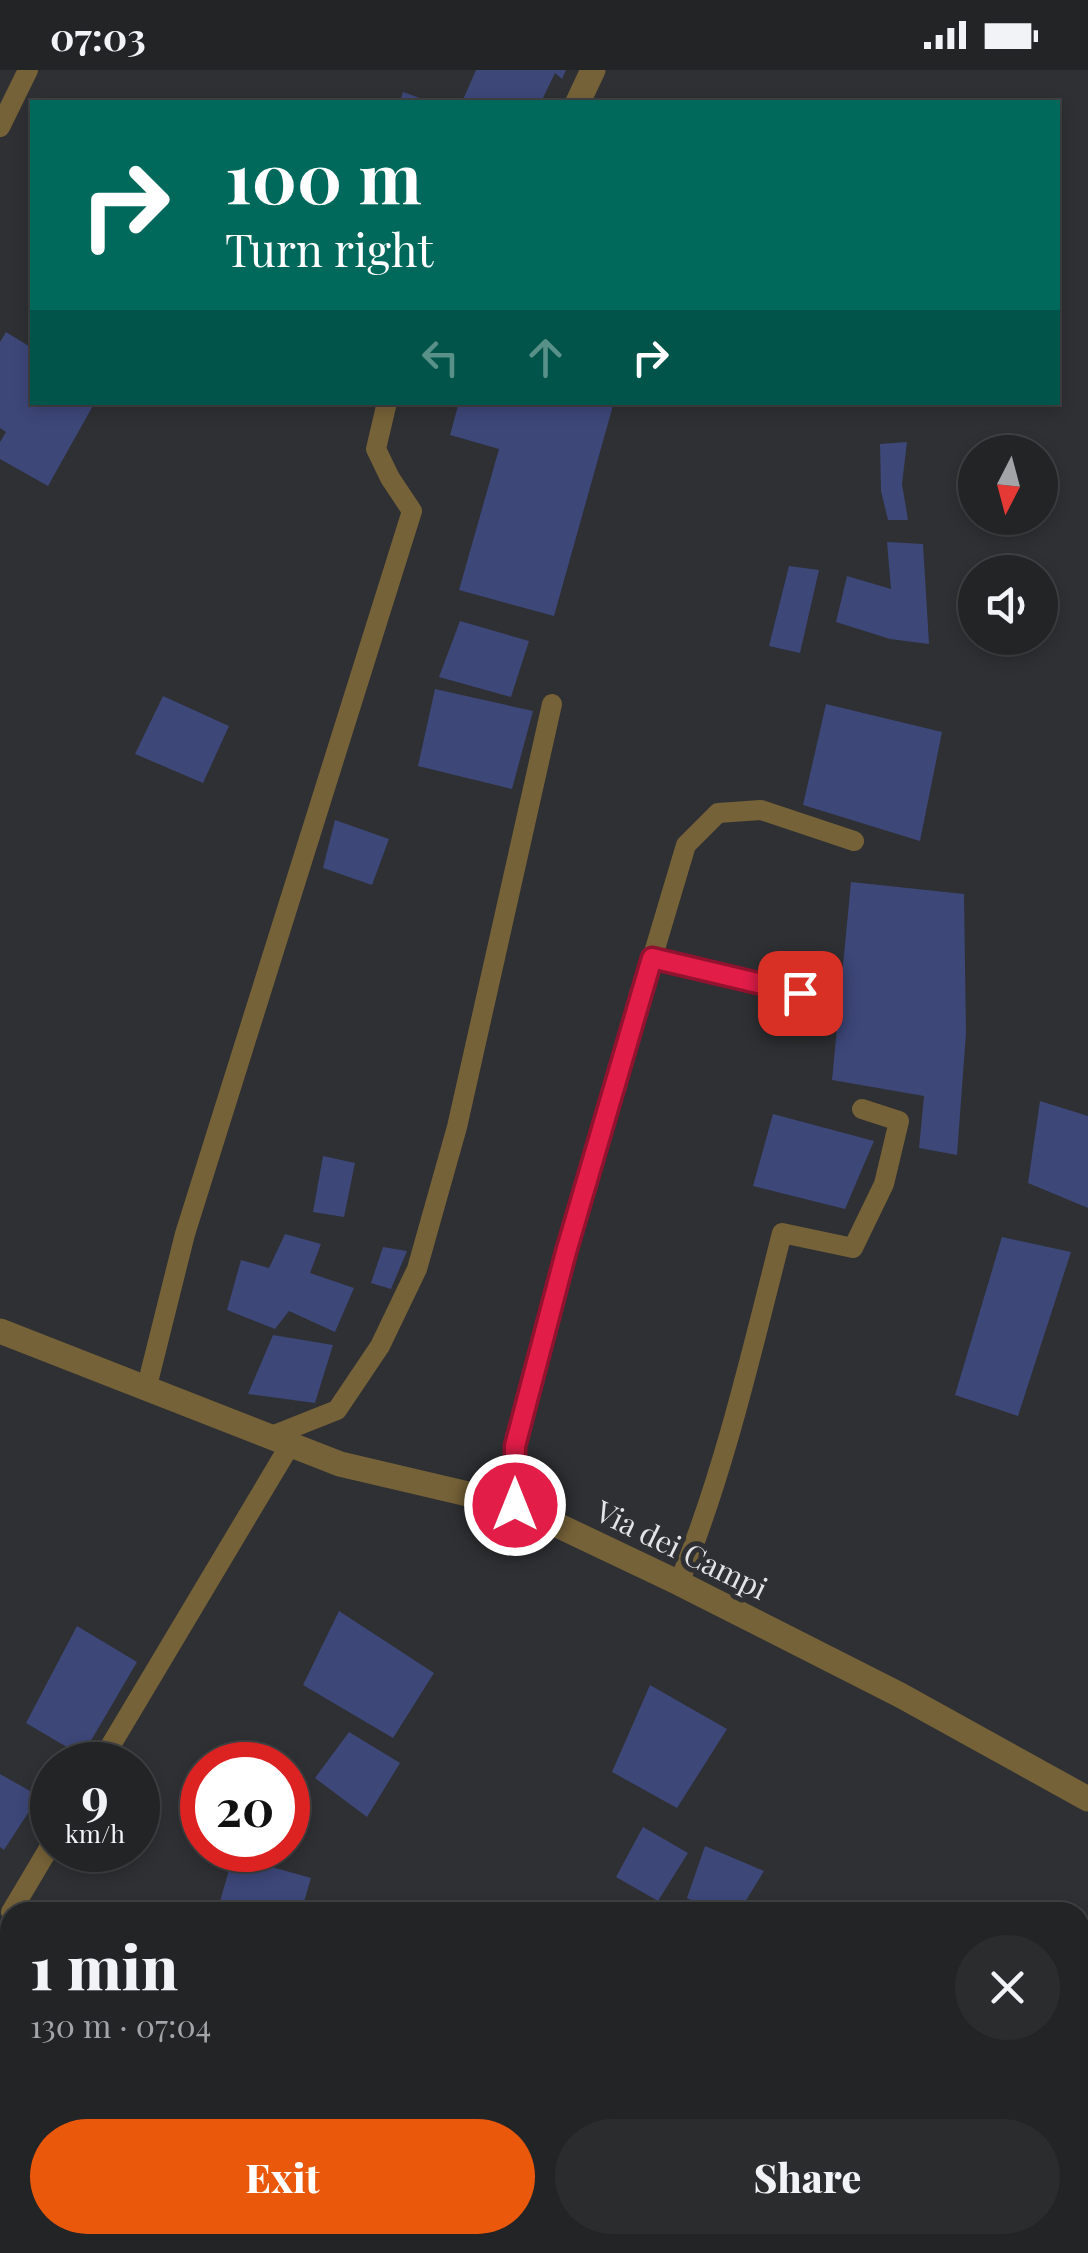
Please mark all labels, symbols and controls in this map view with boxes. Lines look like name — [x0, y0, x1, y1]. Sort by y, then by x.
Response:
text: 07:03 — [50, 10, 146, 61]
text: 100 m — [225, 128, 422, 222]
icon: right — [60, 140, 190, 270]
text: Turn right — [225, 218, 433, 278]
icon: left — [413, 330, 468, 385]
icon: ahead — [518, 330, 573, 385]
icon: right — [623, 330, 678, 385]
north arrow — [958, 435, 1058, 535]
map controls — [958, 435, 1058, 655]
button: sound — [958, 555, 1058, 655]
pin — [758, 951, 843, 1036]
icon: arrive — [773, 966, 828, 1021]
position arrow — [463, 1453, 567, 1557]
street label: Via dei Campi — [589, 1490, 775, 1608]
speed limit sign: 20 — [180, 1742, 310, 1872]
text: 9 — [81, 1761, 109, 1828]
text: km/h — [65, 1816, 125, 1849]
text: 1 min — [30, 1925, 178, 2005]
button: close — [955, 1935, 1060, 2040]
text: 130 m · 07:04 — [30, 2003, 211, 2046]
button: Exit — [30, 2119, 535, 2234]
button: Share — [555, 2119, 1060, 2234]

